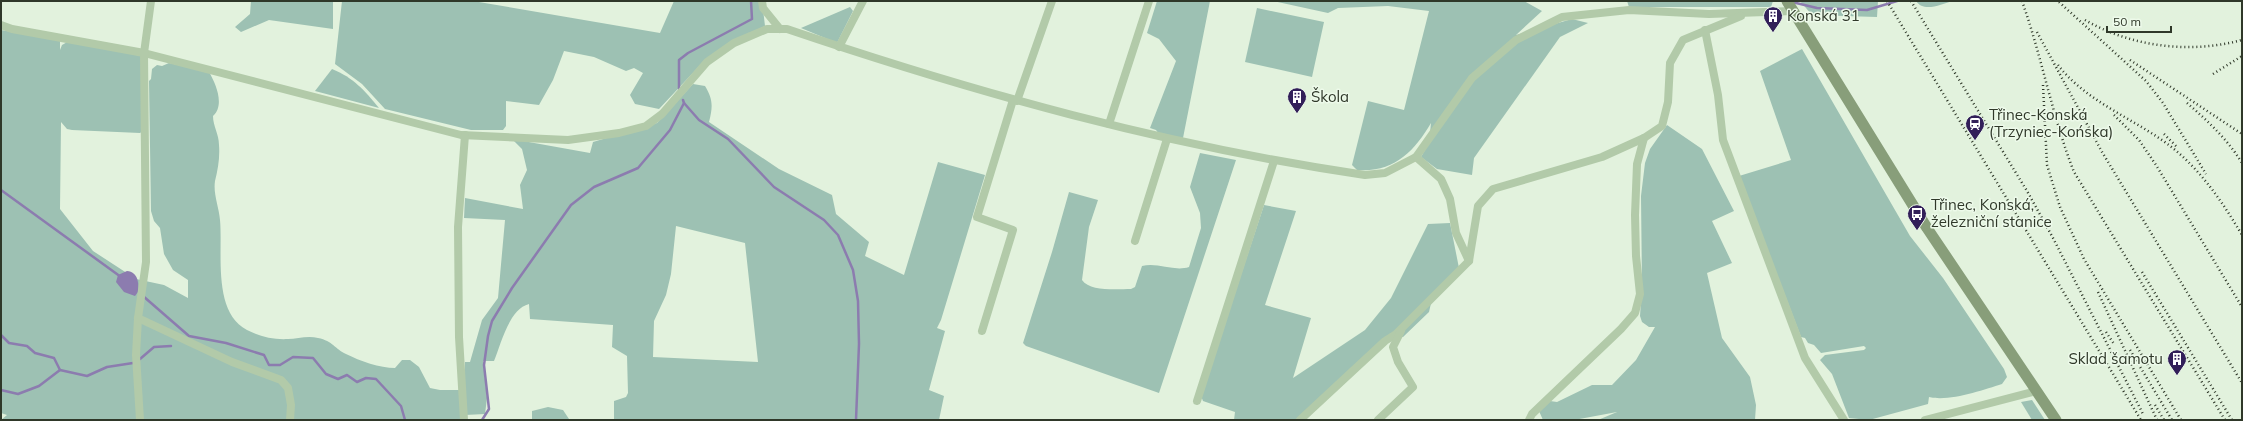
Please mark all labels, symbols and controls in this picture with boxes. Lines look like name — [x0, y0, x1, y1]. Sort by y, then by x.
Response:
building icon: Konská 31 — [1762, 5, 1784, 33]
place label: Konská 31 — [1787, 6, 1860, 25]
scale bar — [2107, 8, 2171, 34]
text: 50 m — [2113, 14, 2141, 29]
building icon: Škola — [1286, 86, 1308, 114]
place label: Škola — [1311, 87, 1349, 106]
place label: Třinec-Konská (Trzyniec-Końska) — [1989, 105, 2113, 141]
station icon: Třinec-Konská (Trzyniec-Końska) — [1964, 113, 1986, 141]
place label: Třinec, Konská, železniční stanice — [1931, 195, 2052, 231]
bus stop icon: Třinec, Konská, železniční stanice — [1906, 203, 1928, 231]
building icon: Sklad šamotu — [2166, 348, 2188, 376]
place label: Sklad šamotu — [2068, 349, 2163, 368]

